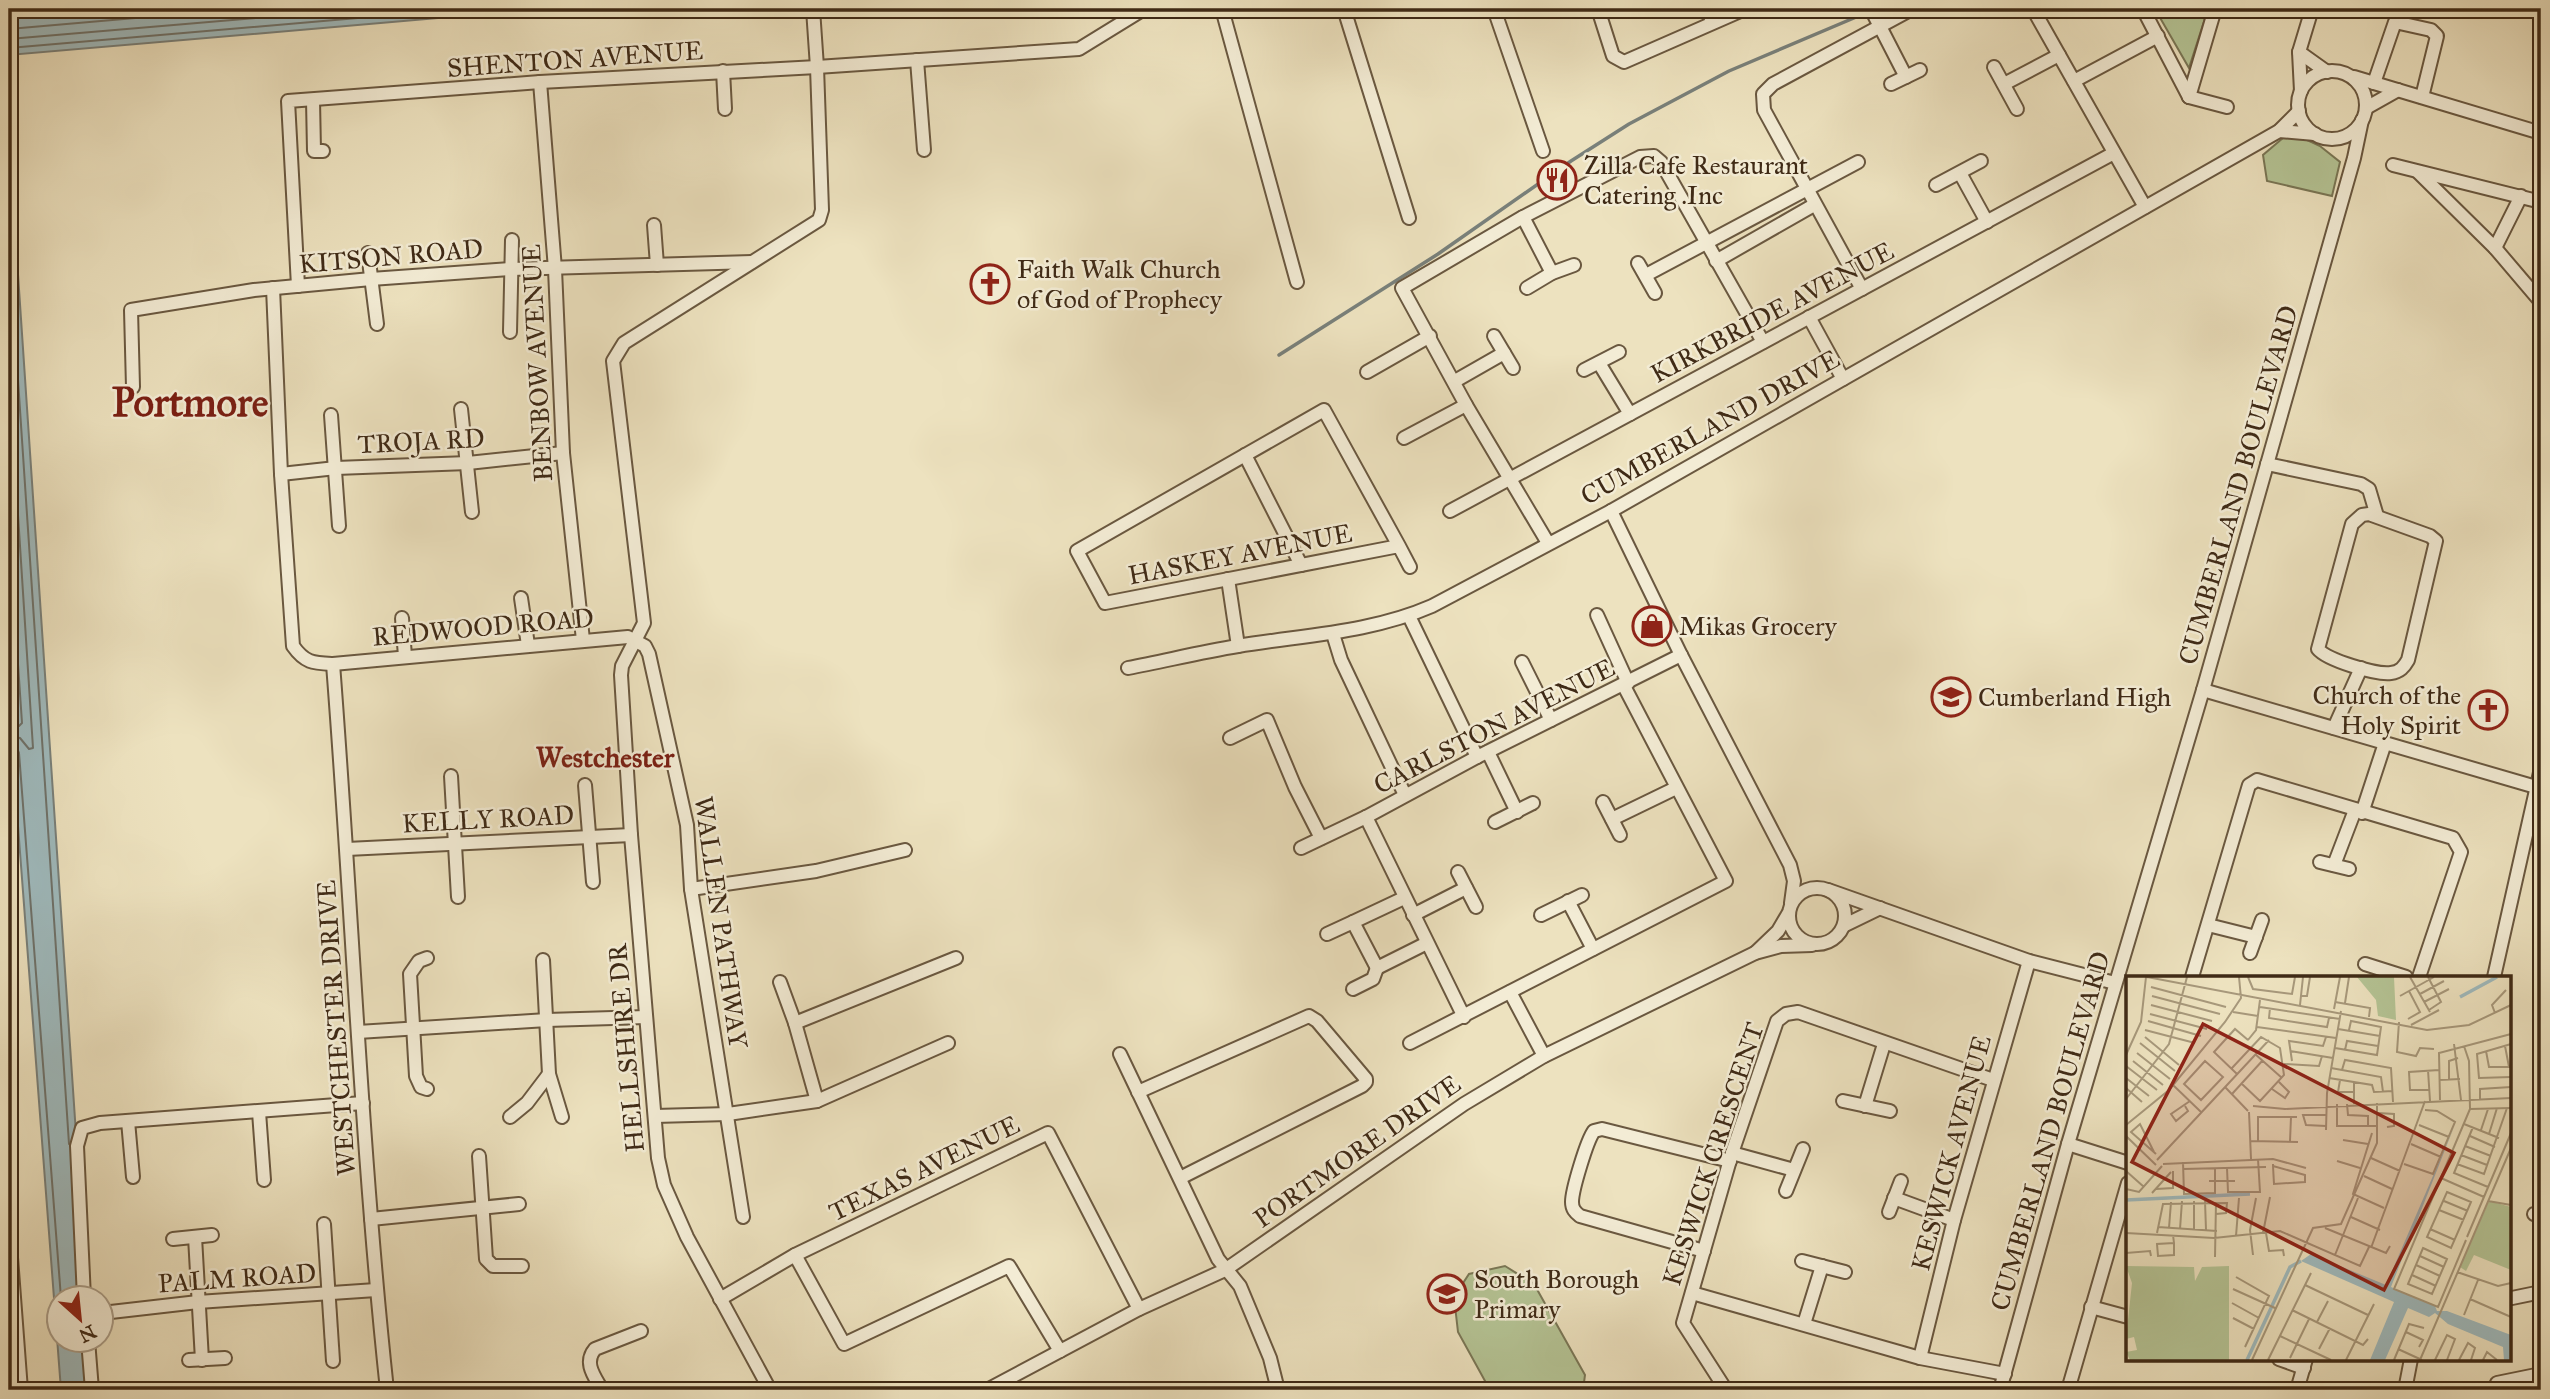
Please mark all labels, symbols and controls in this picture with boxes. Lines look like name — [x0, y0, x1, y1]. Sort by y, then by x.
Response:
street label: SHENTON AVENUE — [446, 34, 704, 84]
place label: Zilla Cafe Restaurant Catering .Inc — [1584, 149, 1808, 211]
restaurant icon: Zilla Cafe Restaurant Catering .Inc — [1536, 159, 1578, 201]
street label: KITSON ROAD — [298, 232, 484, 280]
street label: KIRKBRIDE AVENUE — [1645, 234, 1899, 390]
street label: BENBOW AVENUE — [515, 243, 559, 483]
place label: Faith Walk Church of God of Prophecy — [1017, 253, 1223, 315]
church icon: Faith Walk Church of God of Prophecy — [969, 263, 1011, 305]
street label: CUMBERLAND BOULEVARD — [2171, 302, 2305, 668]
street label: CUMBERLAND DRIVE — [1575, 342, 1845, 512]
district label: Portmore — [112, 378, 269, 427]
street label: TROJA RD — [357, 422, 485, 460]
street label: HASKEY AVENUE — [1125, 517, 1355, 591]
street label: REDWOOD ROAD — [371, 601, 595, 653]
shop icon: Mikas Grocery — [1631, 605, 1673, 647]
place label: Mikas Grocery — [1679, 610, 1838, 642]
street label: CARLSTON AVENUE — [1368, 651, 1620, 801]
school or university icon: Cumberland High — [1930, 676, 1972, 718]
place label: Church of the Holy Spirit — [2312, 679, 2461, 741]
place label: Cumberland High — [1978, 681, 2172, 713]
church icon: Church of the Holy Spirit — [2467, 689, 2509, 731]
district label: Westchester — [536, 740, 675, 775]
street label: WALLEN PATHWAY — [687, 794, 755, 1052]
street label: KELLY ROAD — [401, 799, 575, 839]
street label: WESTCHESTER DRIVE — [310, 879, 362, 1177]
street label: HELLSHIRE DR — [601, 942, 651, 1154]
street label: CUMBERLAND BOULEVARD — [1983, 948, 2117, 1314]
inset map — [2126, 976, 2512, 1360]
street label: KESWICK CRESCENT — [1655, 1018, 1771, 1290]
street label: KESWICK AVENUE — [1904, 1032, 1998, 1274]
street label: PORTMORE DRIVE — [1247, 1068, 1467, 1234]
street label: TEXAS AVENUE — [823, 1108, 1025, 1228]
street label: PALM ROAD — [157, 1257, 317, 1299]
place label: South Borough Primary — [1474, 1263, 1640, 1325]
school or university icon: South Borough Primary — [1426, 1273, 1468, 1315]
north arrow — [46, 1284, 116, 1354]
text: N — [75, 1320, 100, 1348]

